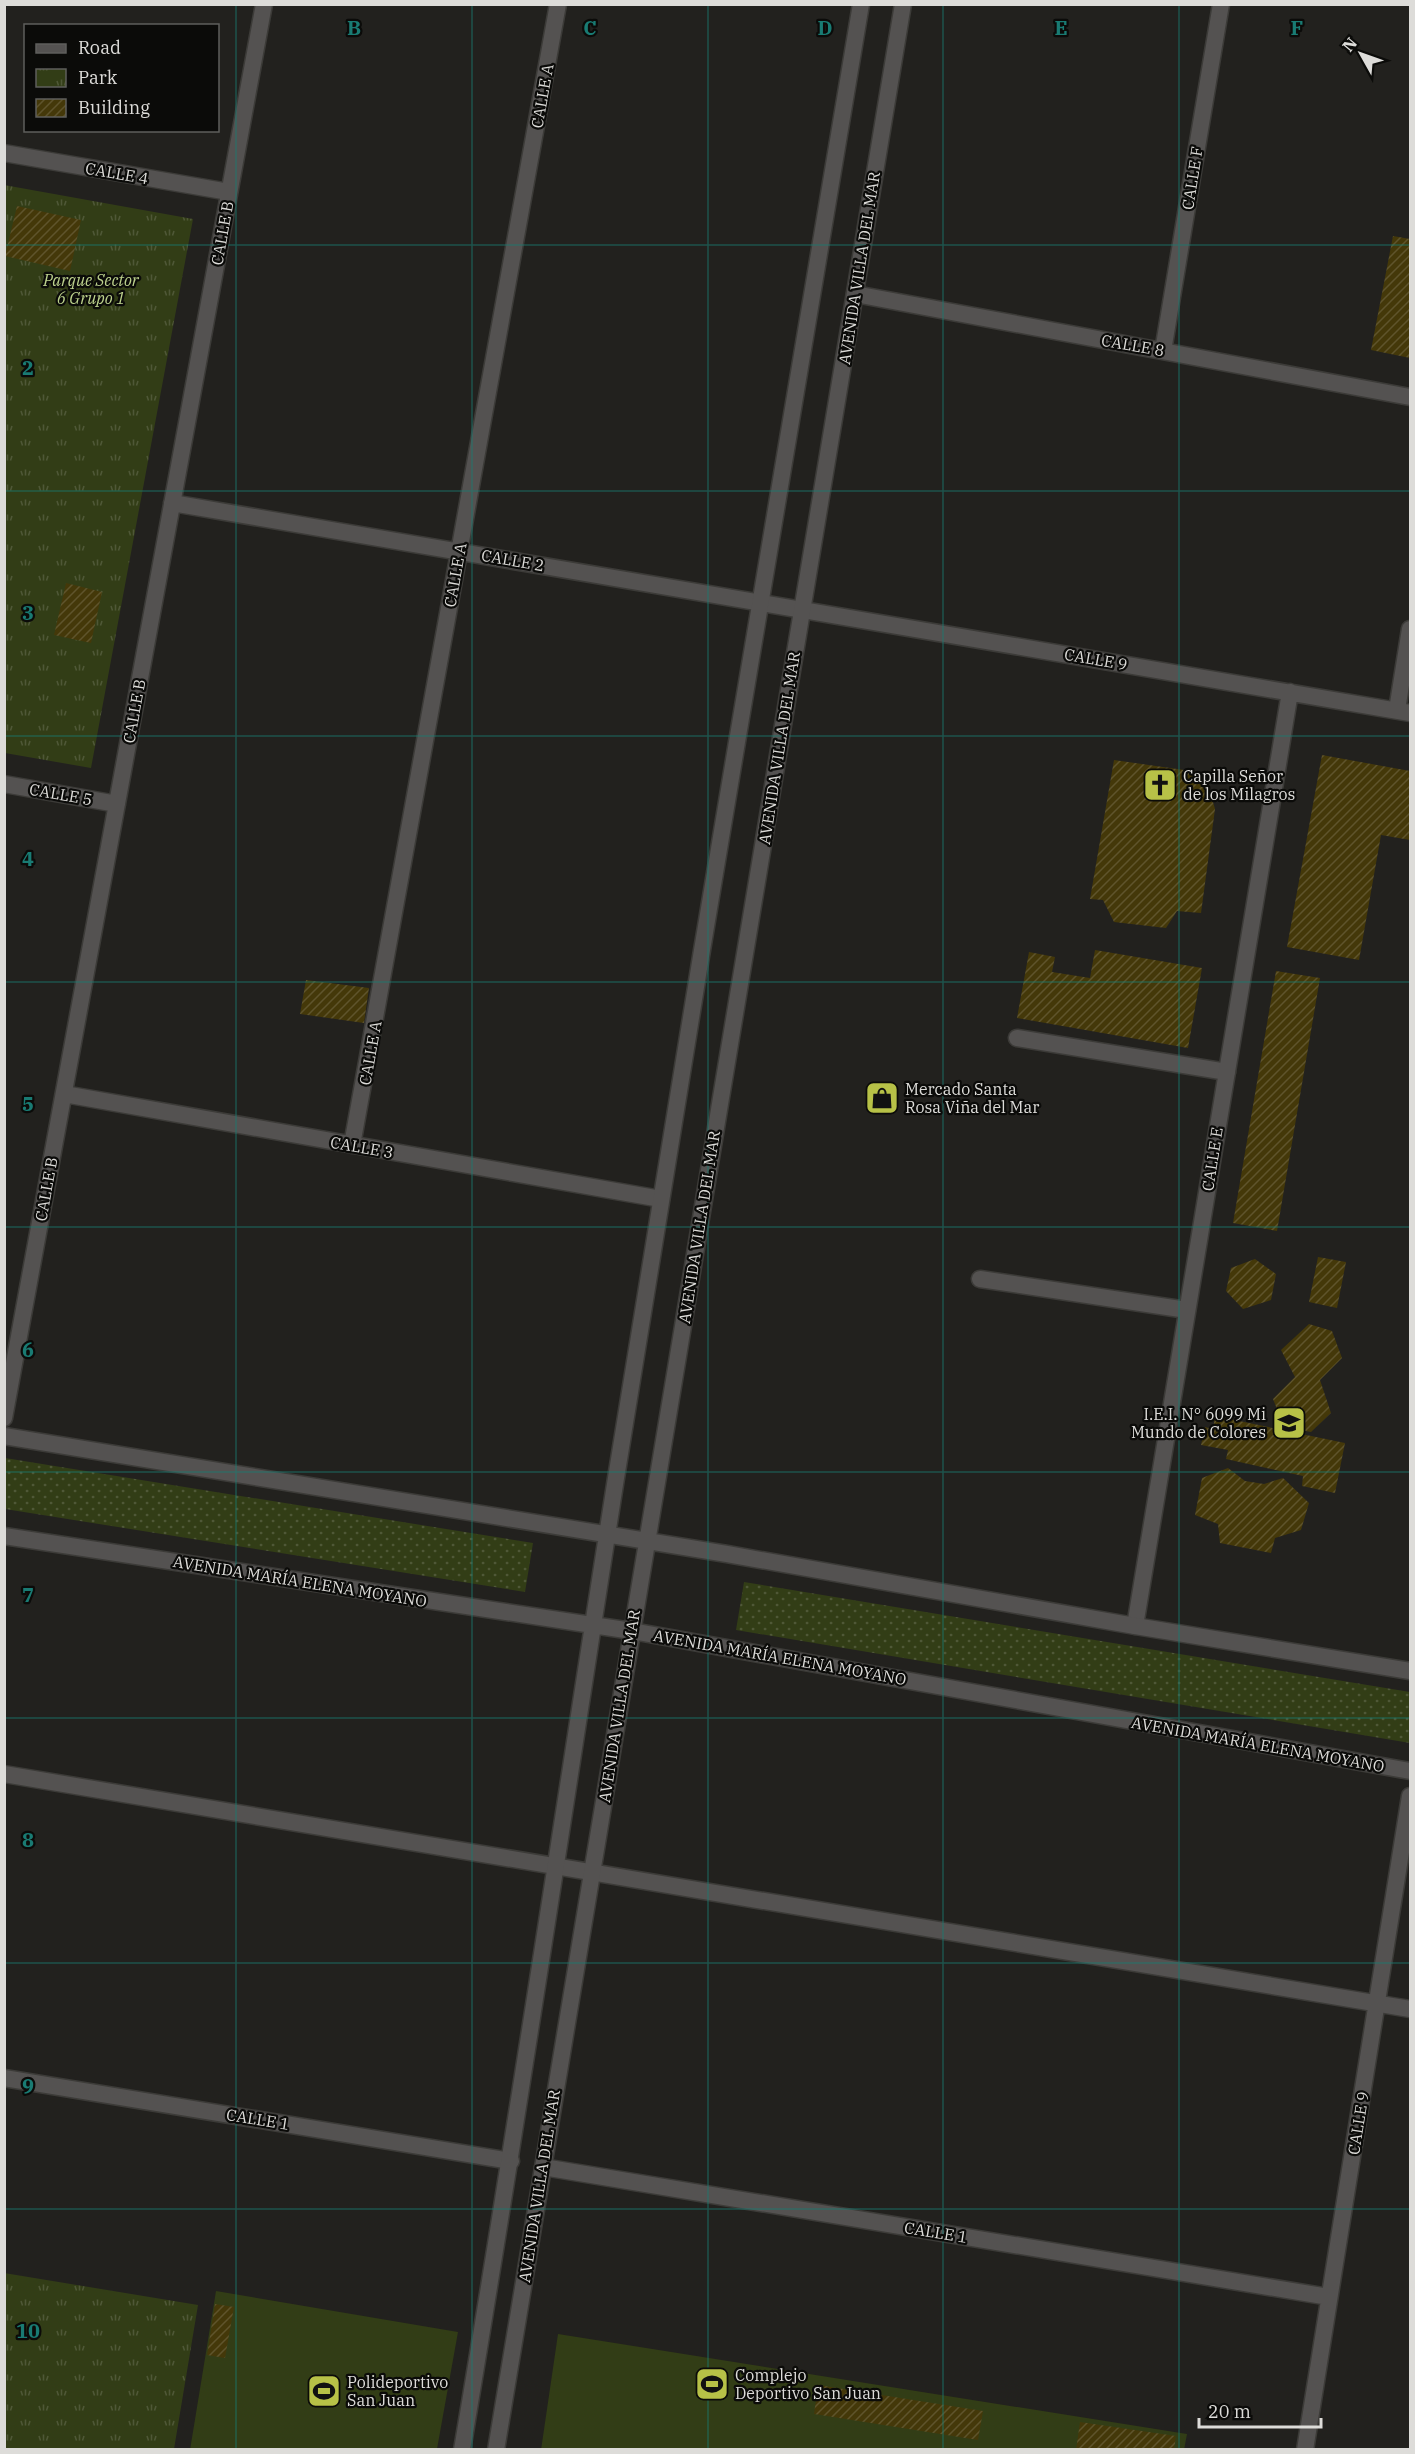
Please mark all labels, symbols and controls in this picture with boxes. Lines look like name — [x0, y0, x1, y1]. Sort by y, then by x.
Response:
text: B — [347, 14, 361, 41]
text: C — [583, 14, 597, 41]
text: D — [817, 14, 833, 41]
text: E — [1054, 14, 1068, 41]
text: F — [1291, 14, 1303, 41]
legend — [24, 24, 219, 132]
north arrow — [1331, 24, 1391, 84]
text: N — [1338, 33, 1361, 56]
text: Road — [78, 36, 121, 59]
street label: CALLE A — [527, 62, 558, 130]
text: Park — [78, 66, 118, 89]
text: Building — [78, 96, 150, 119]
street label: CALLE F — [1177, 145, 1207, 211]
street label: CALLE 4 — [84, 158, 150, 188]
street label: AVENIDA VILLA DEL MAR — [834, 170, 884, 366]
street label: CALLE B — [207, 199, 237, 267]
park label: Parque Sector 6 Grupo 1 — [42, 270, 140, 308]
street label: CALLE 8 — [1100, 330, 1166, 360]
text: 2 — [22, 354, 34, 381]
street label: CALLE A — [440, 541, 471, 609]
street label: CALLE 2 — [480, 545, 546, 575]
text: 3 — [22, 599, 34, 626]
street label: CALLE 9 — [1063, 644, 1129, 674]
street label: AVENIDA VILLA DEL MAR — [754, 650, 804, 846]
street label: CALLE B — [119, 677, 149, 745]
place label: Capilla Señor de los Milagros — [1183, 766, 1295, 804]
church icon: Capilla Señor de los Milagros — [1142, 767, 1178, 803]
street label: CALLE 5 — [28, 779, 94, 809]
text: 4 — [22, 845, 34, 872]
street label: CALLE A — [355, 1019, 386, 1087]
place label: Mercado Santa Rosa Viña del Mar — [905, 1079, 1039, 1117]
shop icon: Mercado Santa Rosa Viña del Mar — [864, 1080, 900, 1116]
text: 5 — [22, 1090, 34, 1117]
street label: CALLE E — [1197, 1126, 1227, 1192]
street label: AVENIDA VILLA DEL MAR — [674, 1129, 724, 1325]
street label: CALLE 3 — [329, 1132, 395, 1162]
street label: CALLE B — [31, 1155, 61, 1223]
text: 6 — [22, 1336, 34, 1363]
place label: I.E.I. N° 6099 Mi Mundo de Colores — [1131, 1404, 1266, 1442]
school or university icon: I.E.I. N° 6099 Mi Mundo de Colores — [1271, 1405, 1307, 1441]
street label: AVENIDA MARÍA ELENA MOYANO — [172, 1550, 428, 1611]
text: 7 — [22, 1581, 34, 1608]
street label: AVENIDA VILLA DEL MAR — [594, 1608, 644, 1804]
street label: AVENIDA MARÍA ELENA MOYANO — [652, 1624, 908, 1689]
street label: AVENIDA MARÍA ELENA MOYANO — [1130, 1711, 1386, 1776]
text: 8 — [22, 1826, 34, 1853]
text: 9 — [22, 2072, 34, 2099]
street label: AVENIDA VILLA DEL MAR — [514, 2088, 564, 2284]
street label: CALLE 9 — [1343, 2090, 1373, 2156]
street label: CALLE 1 — [225, 2104, 291, 2134]
street label: CALLE 1 — [903, 2217, 969, 2247]
text: 10 — [16, 2317, 40, 2344]
place label: Complejo Deportivo San Juan — [735, 2365, 881, 2403]
sports icon: Complejo Deportivo San Juan — [694, 2366, 730, 2402]
place label: Polideportivo San Juan — [347, 2372, 448, 2410]
sports icon: Polideportivo San Juan — [306, 2373, 342, 2409]
scale bar — [1199, 2391, 1320, 2429]
text: 20 m — [1208, 2400, 1251, 2423]

